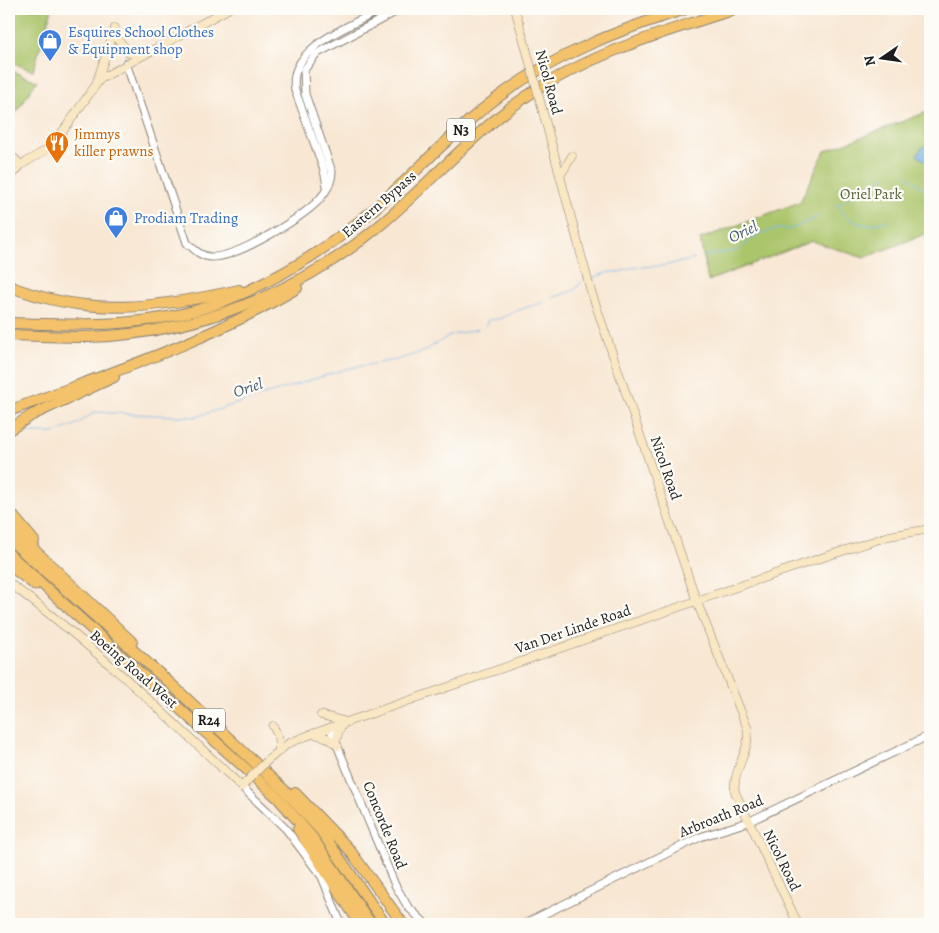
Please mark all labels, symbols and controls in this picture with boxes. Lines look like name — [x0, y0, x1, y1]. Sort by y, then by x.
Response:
place label: Esquires School Clothes & Equipment shop — [68, 22, 214, 59]
shop icon: Esquires School Clothes & Equipment shop — [37, 28, 63, 62]
north arrow — [856, 32, 906, 82]
street label: Nicol Road — [531, 47, 567, 118]
text: N — [859, 54, 880, 68]
road number: N3 — [447, 118, 475, 142]
place label: Jimmys killer prawns — [74, 124, 154, 161]
restaurant icon: Jimmys killer prawns — [44, 130, 70, 164]
street label: Eastern Bypass — [337, 166, 421, 242]
park label: Oriel Park — [840, 184, 902, 204]
shop icon: Prodiam Trading — [103, 205, 129, 239]
place label: Prodiam Trading — [134, 208, 239, 228]
water label: Oriel — [725, 216, 761, 248]
water label: Oriel — [230, 373, 266, 403]
street label: Nicol Road — [646, 433, 687, 504]
street label: Van Der Linde Road — [512, 600, 634, 659]
street label: Boeing Road West — [86, 625, 182, 713]
road number: R24 — [193, 708, 225, 732]
street label: Concorde Road — [358, 778, 412, 873]
street label: Arbroath Road — [675, 790, 767, 842]
street label: Nicol Road — [758, 826, 806, 895]

